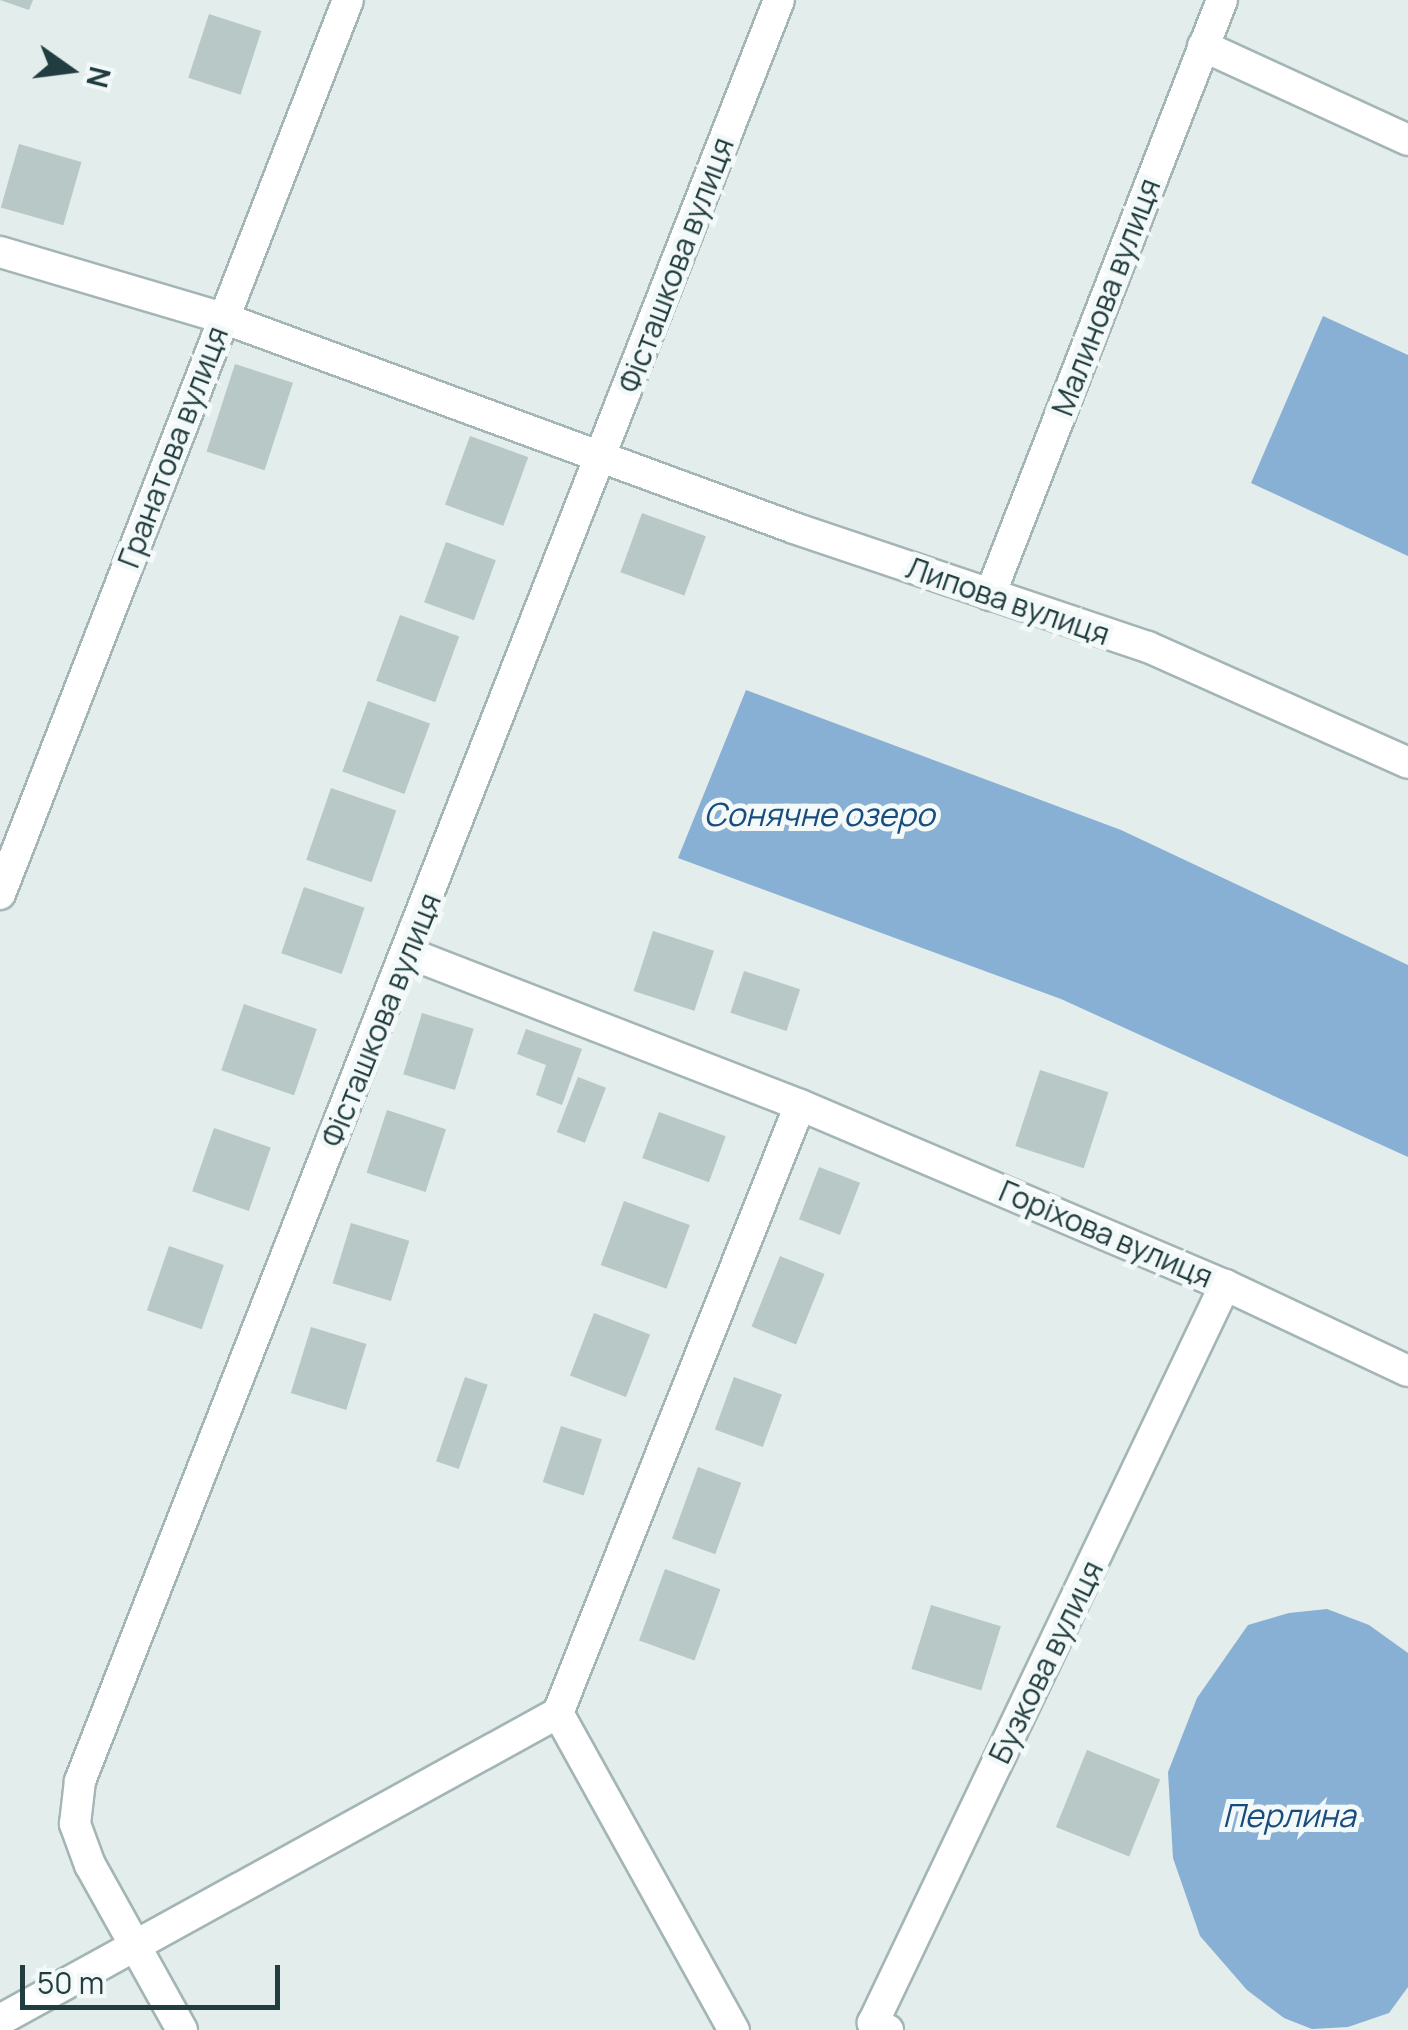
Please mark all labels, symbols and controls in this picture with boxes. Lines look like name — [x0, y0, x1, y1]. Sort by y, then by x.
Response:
north arrow — [20, 20, 120, 120]
text: N — [78, 63, 120, 92]
street label: Фісташкова вулиця — [611, 132, 741, 398]
street label: Малинова вулиця — [1044, 173, 1168, 421]
street label: Гранатова вулиця — [110, 321, 236, 573]
street label: Липова вулиця — [902, 549, 1114, 653]
water label: Сонячне озеро — [703, 795, 935, 833]
street label: Фісташкова вулиця — [314, 888, 448, 1152]
street label: Горіхова вулиця — [994, 1173, 1218, 1295]
street label: Бузкова вулиця — [981, 1555, 1111, 1769]
water label: Перлина — [1222, 1796, 1356, 1834]
scale bar — [25, 1945, 285, 2007]
text: 50 m — [37, 1962, 104, 2003]

